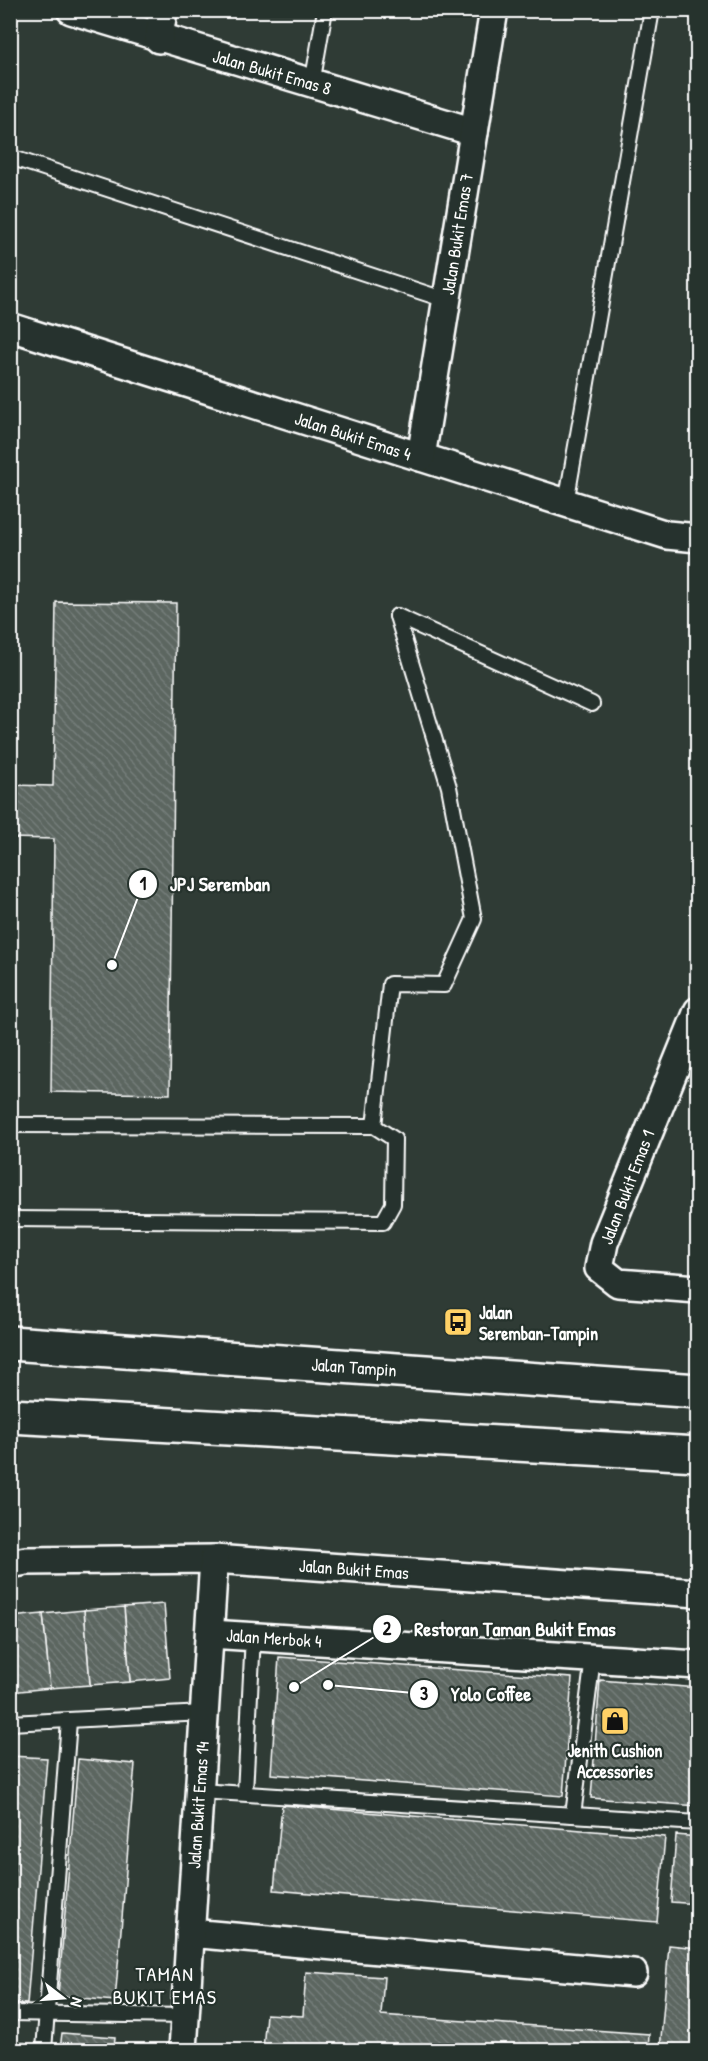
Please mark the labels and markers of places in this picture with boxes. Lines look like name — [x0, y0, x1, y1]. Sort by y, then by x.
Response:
callout: JPJ Seremban — [128, 865, 282, 903]
place label: Jalan Seremban-Tampin — [479, 1300, 598, 1347]
bus stop icon: Jalan Seremban-Tampin — [442, 1306, 474, 1338]
callout: Restoran Taman Bukit Emas — [372, 1610, 627, 1648]
callout: Yolo Coffee — [409, 1675, 543, 1713]
shop icon: Jenith Cushion Accessories — [599, 1705, 631, 1737]
place label: Jenith Cushion Accessories — [568, 1738, 662, 1784]

